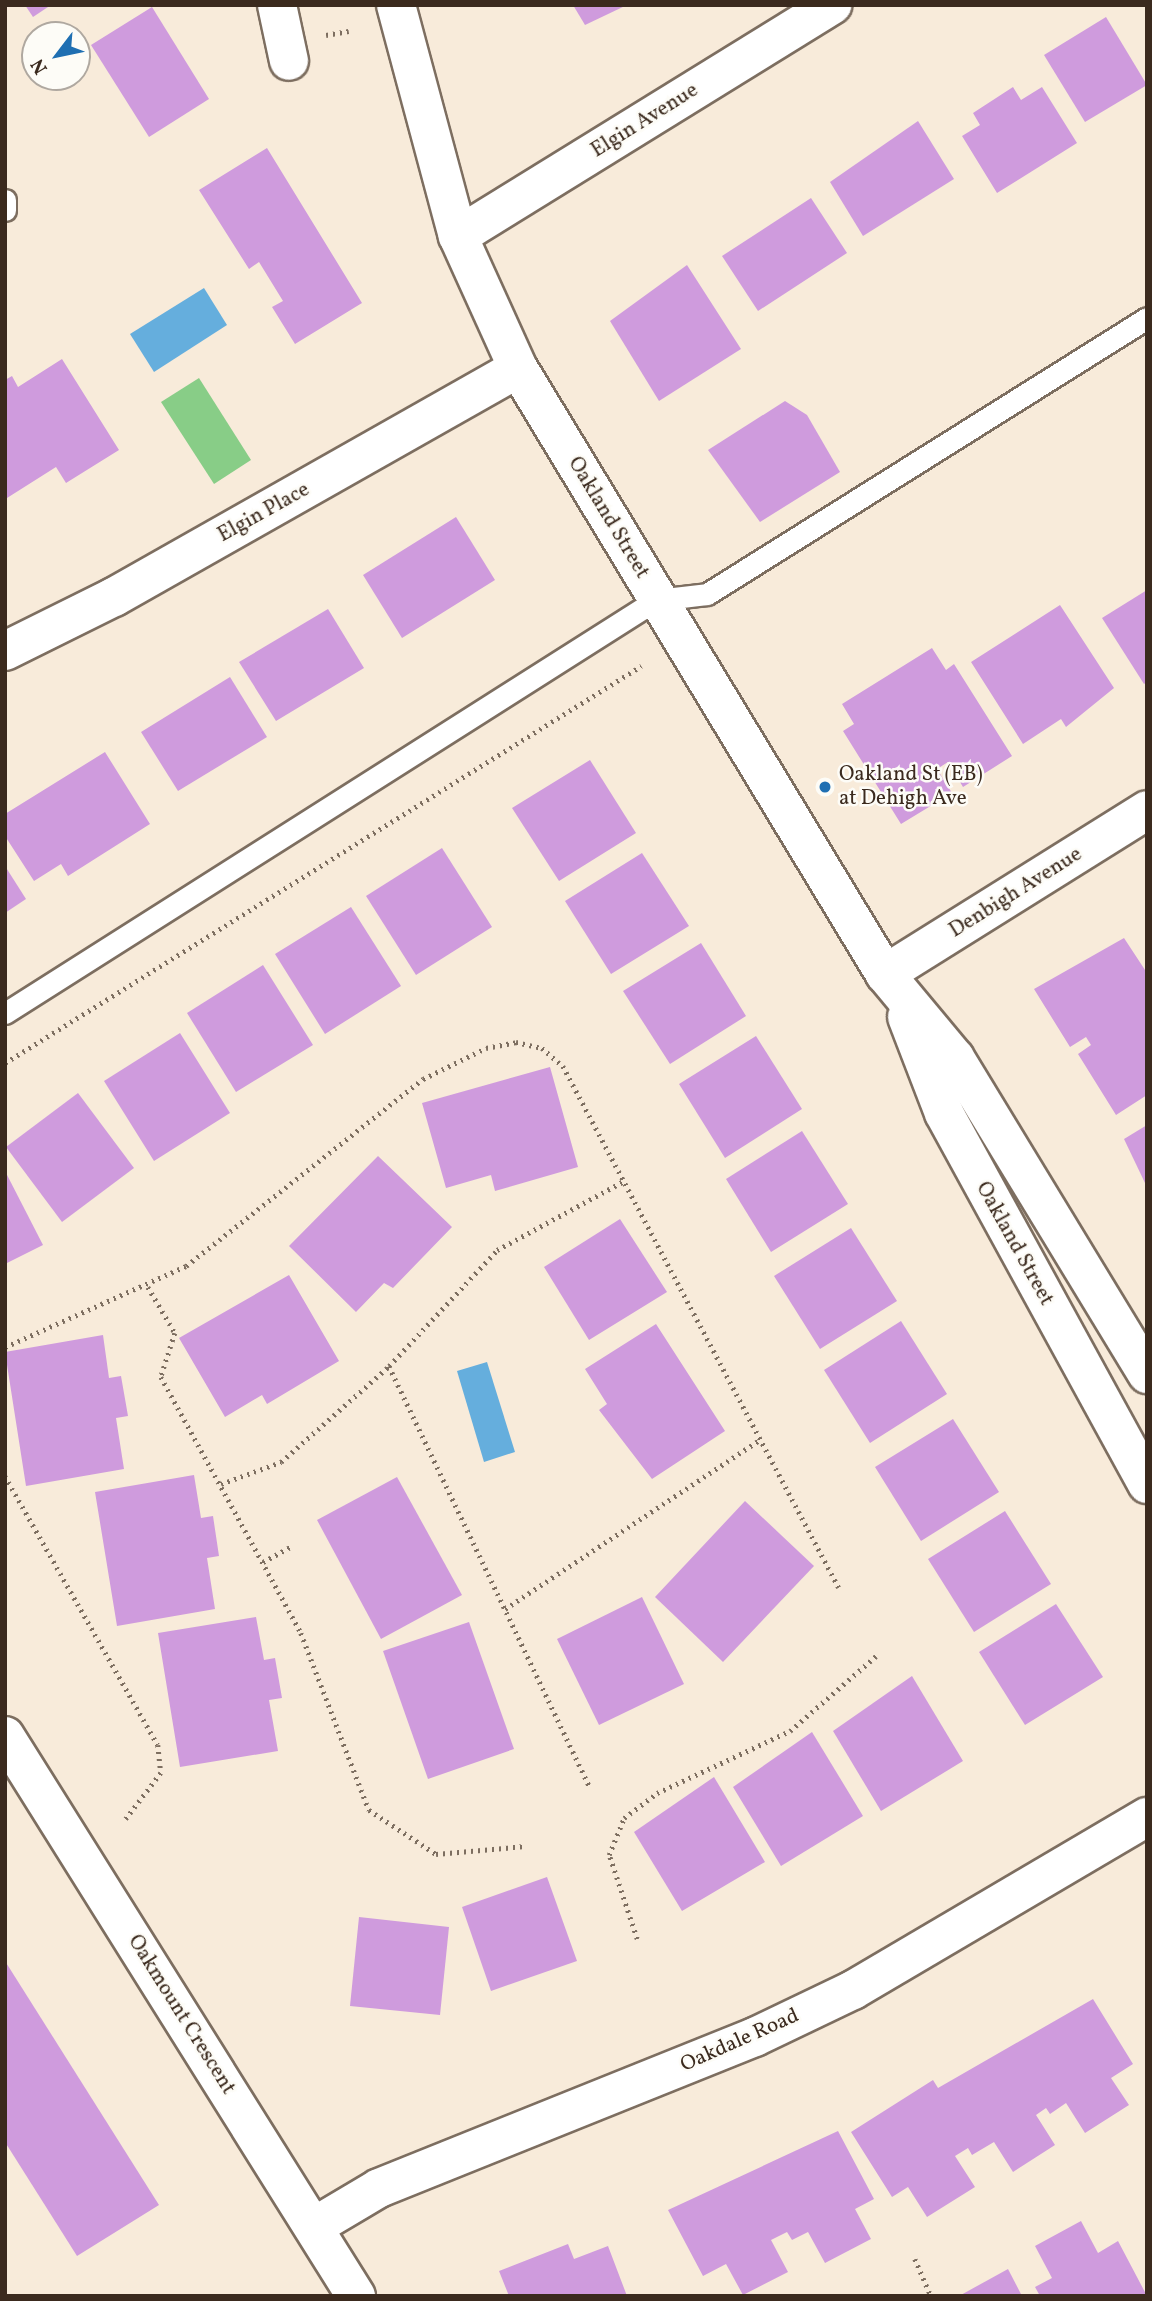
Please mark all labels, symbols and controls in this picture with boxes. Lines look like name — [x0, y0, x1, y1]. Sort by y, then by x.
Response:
north arrow — [21, 21, 91, 91]
text: N — [25, 53, 55, 79]
street label: Elgin Avenue — [587, 78, 703, 164]
street label: Oakland Street — [562, 453, 654, 583]
street label: Elgin Place — [214, 478, 314, 548]
place label: Oakland St (EB) at Dehigh Ave — [839, 762, 983, 812]
marker: Oakland St (EB) at Dehigh Ave — [817, 779, 833, 795]
street label: Denbigh Avenue — [945, 842, 1087, 944]
street label: Oakland Street — [970, 1178, 1058, 1310]
street label: Oakmount Crescent — [122, 1930, 240, 2100]
street label: Oakdale Road — [677, 2004, 803, 2078]

